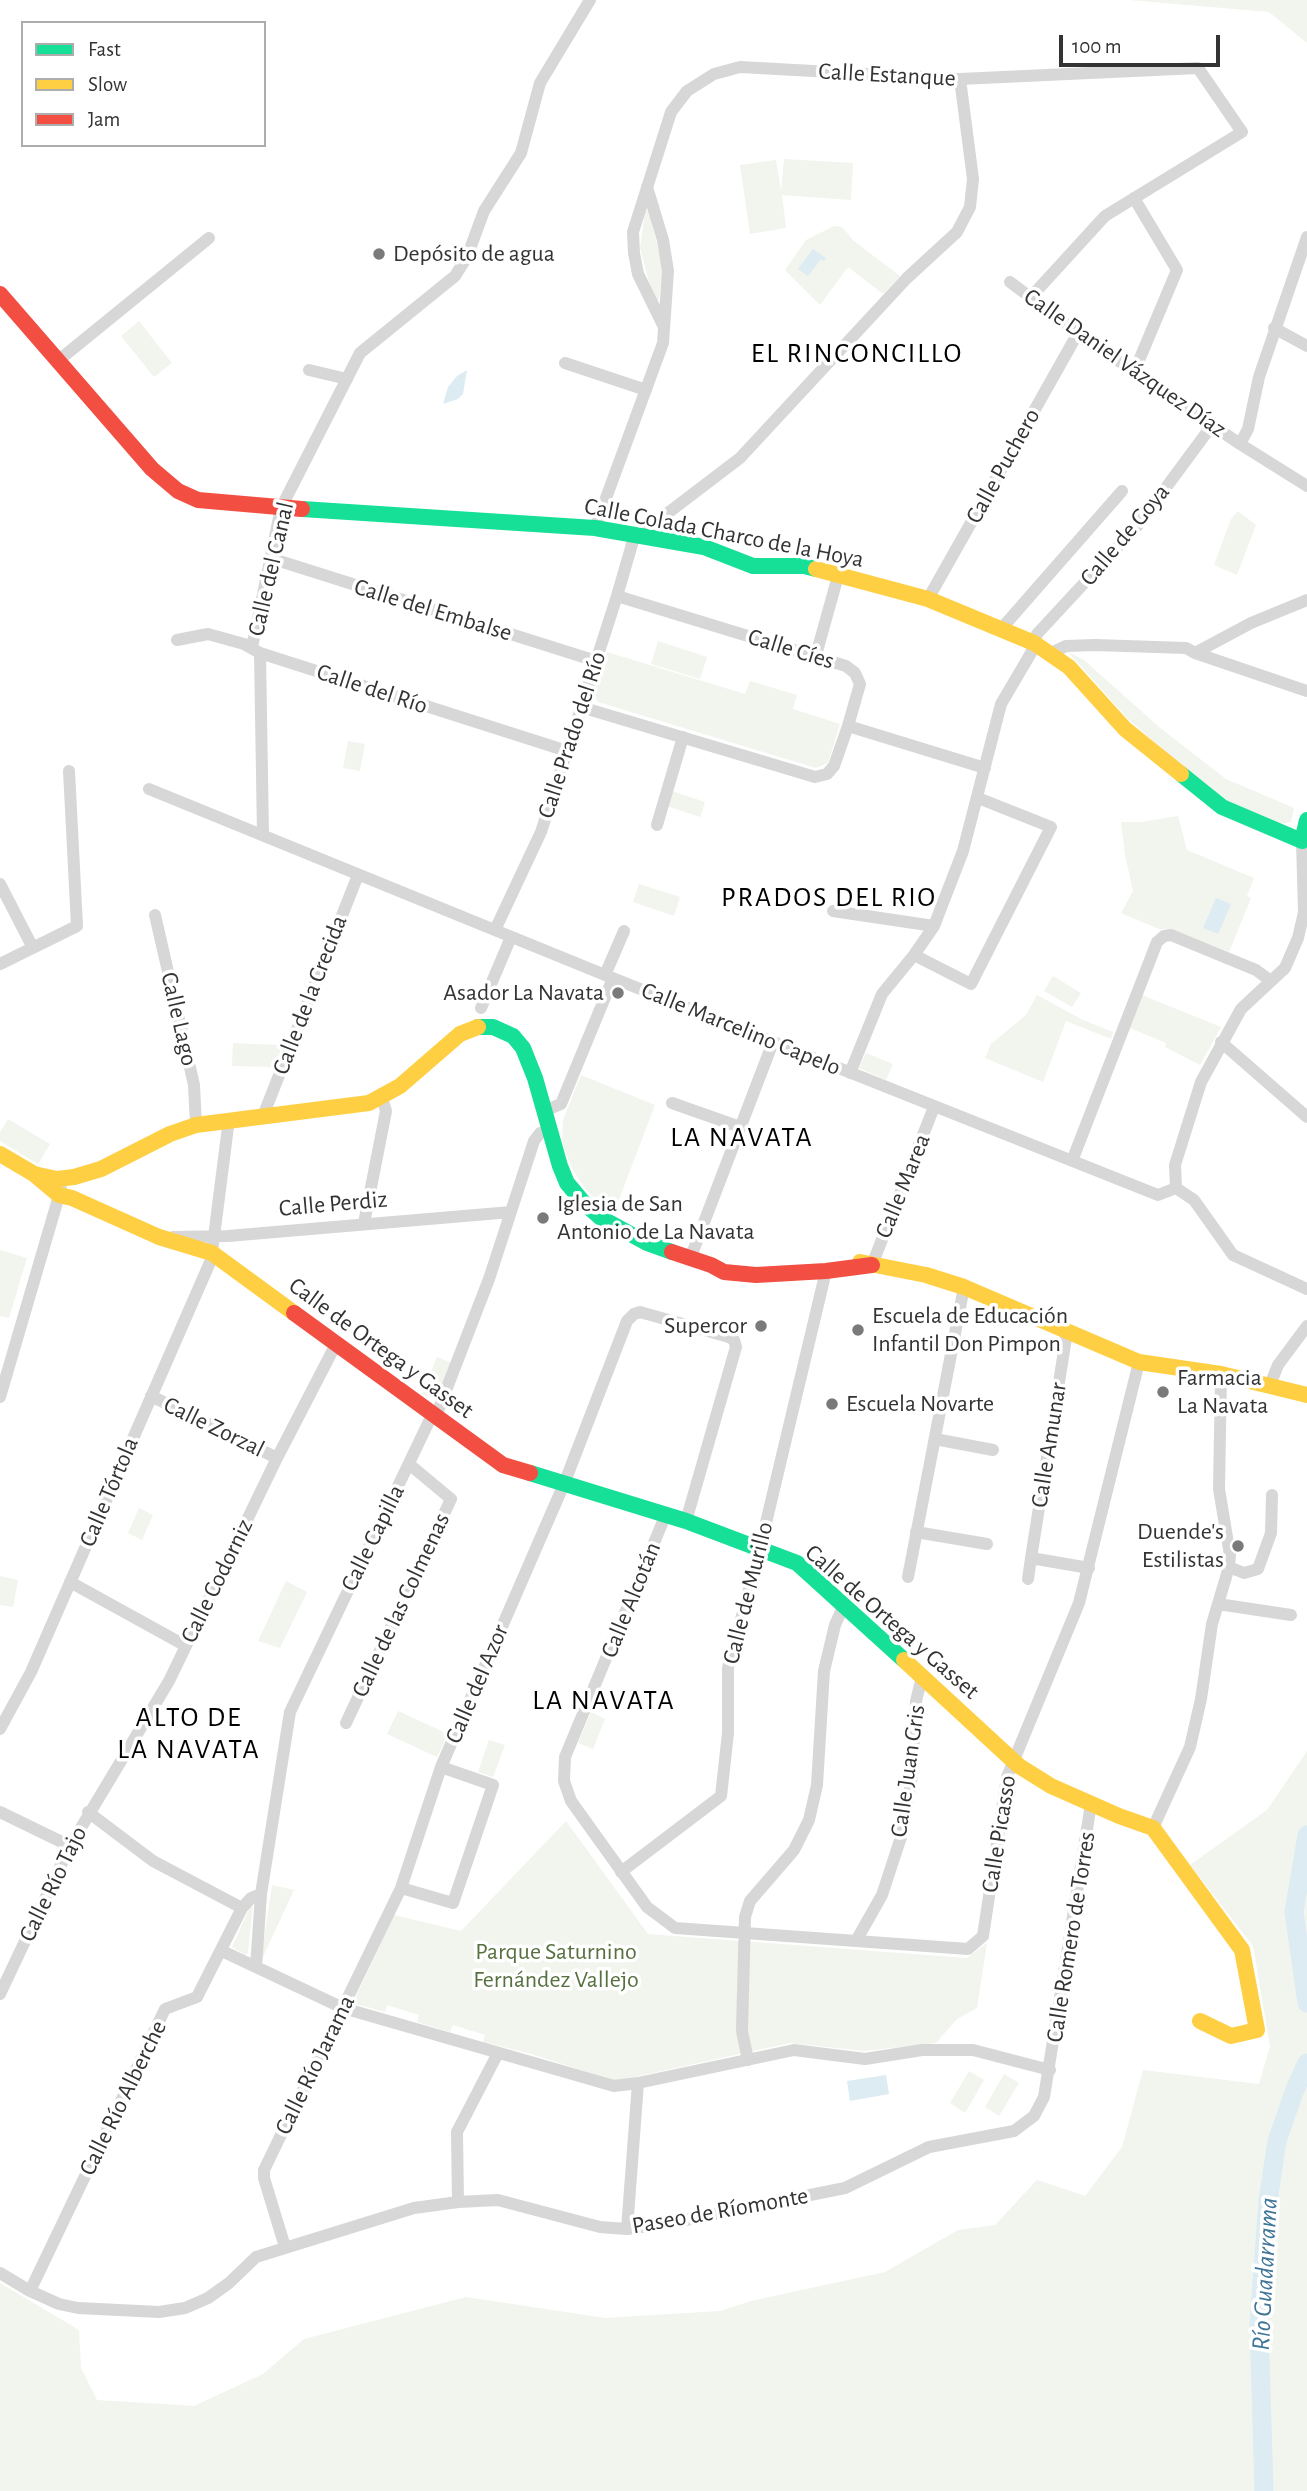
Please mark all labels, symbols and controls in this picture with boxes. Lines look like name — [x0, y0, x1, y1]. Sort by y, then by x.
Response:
legend — [21, 21, 266, 147]
scale bar — [1062, 21, 1223, 65]
text: 100 m — [1072, 36, 1122, 57]
text: Fast — [88, 39, 121, 60]
street label: Calle Estanque — [818, 57, 956, 93]
text: Slow — [88, 74, 127, 95]
text: Jam — [88, 109, 120, 130]
place label: Depósito de agua — [393, 240, 555, 268]
marker: Depósito de agua — [371, 246, 387, 262]
street label: Calle Daniel Vázquez Díaz — [1018, 282, 1232, 444]
district label: EL RINCONCILLO — [752, 337, 962, 371]
street label: Calle Puchero — [960, 403, 1046, 529]
street label: Calle de Goya — [1074, 478, 1176, 592]
street label: Calle Colada Charco de la Hoya — [582, 492, 866, 574]
street label: Calle del Canal — [242, 499, 300, 639]
street label: Calle del Embalse — [351, 572, 515, 648]
street label: Calle Cíes — [744, 622, 838, 676]
street label: Calle Prado del Río — [531, 648, 613, 822]
street label: Calle del Río — [313, 658, 431, 720]
district label: PRADOS DEL RIO — [723, 881, 935, 915]
street label: Calle de la Crecida — [266, 911, 354, 1079]
street label: Calle Lago — [154, 969, 204, 1069]
street label: Calle Marcelino Capelo — [637, 976, 845, 1082]
place label: Asador La Navata — [443, 979, 604, 1007]
marker: Asador La Navata — [610, 985, 626, 1001]
district label: LA NAVATA — [671, 1121, 813, 1155]
street label: Calle Marea — [869, 1130, 937, 1242]
street label: Calle Perdiz — [278, 1185, 388, 1223]
place label: Iglesia de San Antonio de La Navata — [557, 1190, 755, 1246]
marker: Iglesia de San Antonio de La Navata — [535, 1210, 551, 1226]
street label: Calle de Ortega y Gasset — [283, 1271, 479, 1425]
place label: Escuela de Educación Infantil Don Pimpon — [872, 1302, 1068, 1358]
place label: Supercor — [664, 1312, 747, 1340]
marker: Supercor — [753, 1318, 769, 1334]
marker: Escuela de Educación Infantil Don Pimpon — [850, 1322, 866, 1338]
place label: Farmacia La Navata — [1177, 1364, 1268, 1420]
street label: Calle Amunar — [1025, 1380, 1073, 1510]
marker: Farmacia La Navata — [1155, 1384, 1171, 1400]
street label: Calle Zorzal — [159, 1390, 269, 1464]
place label: Escuela Novarte — [846, 1390, 994, 1418]
marker: Escuela Novarte — [824, 1396, 840, 1412]
street label: Calle Tórtola — [73, 1433, 145, 1551]
street label: Calle Capilla — [335, 1480, 411, 1596]
street label: Calle de las Colmenas — [346, 1508, 456, 1702]
street label: Calle Codorniz — [175, 1514, 259, 1648]
place label: Duende's Estilistas — [1137, 1518, 1224, 1574]
street label: Calle de Murillo — [716, 1519, 780, 1667]
street label: Calle Alcotán — [595, 1538, 667, 1662]
marker: Duende's Estilistas — [1230, 1538, 1246, 1554]
street label: Calle de Ortega y Gasset — [799, 1539, 985, 1705]
street label: Calle del Azor — [439, 1620, 515, 1748]
district label: LA NAVATA — [533, 1684, 675, 1718]
district label: ALTO DE LA NAVATA — [118, 1701, 260, 1767]
street label: Calle Juan Gris — [884, 1703, 932, 1839]
street label: Calle Picasso — [976, 1773, 1022, 1895]
street label: Calle Río Tajo — [13, 1822, 93, 1946]
street label: Calle Romero de Torres — [1040, 1830, 1102, 2044]
park label: Parque Saturnino Fernández Vallejo — [473, 1938, 639, 1994]
street label: Calle Río Jarama — [269, 1990, 361, 2140]
street label: Calle Río Alberche — [73, 2016, 173, 2180]
street label: Paseo de Ríomonte — [630, 2181, 810, 2241]
water label: Río Guadarrama — [1245, 2197, 1285, 2351]

